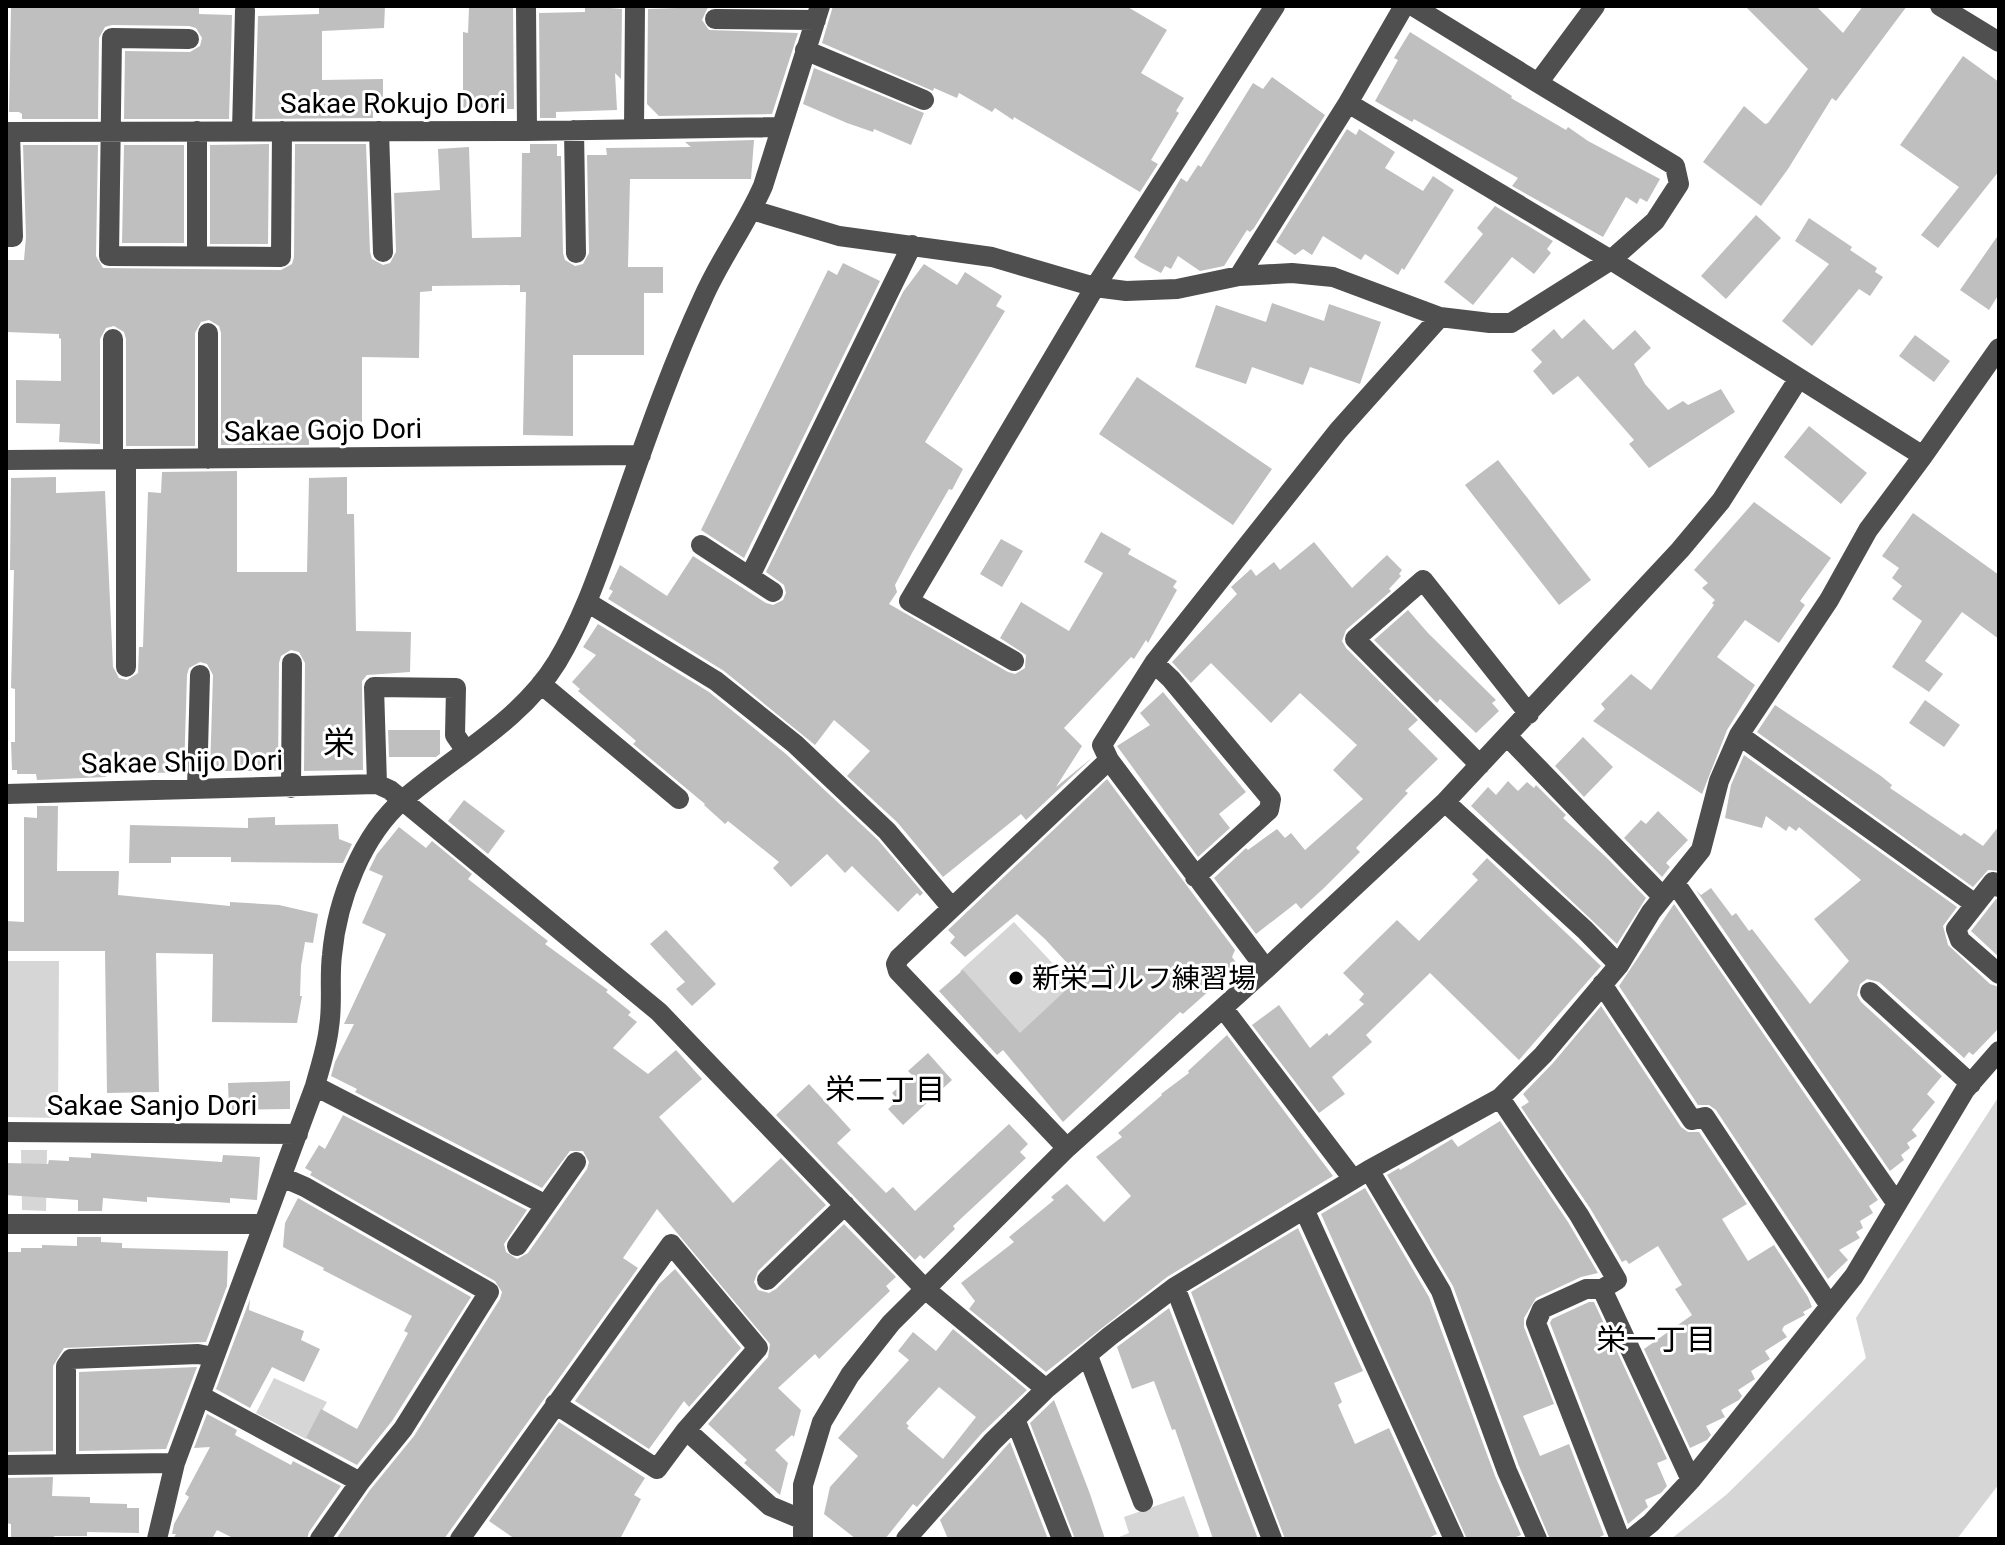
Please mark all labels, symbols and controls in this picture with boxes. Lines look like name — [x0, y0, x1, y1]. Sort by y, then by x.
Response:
street label: Sakae Rokujo Dori — [280, 87, 506, 120]
street label: Sakae Gojo Dori — [224, 412, 422, 448]
district label: 栄 — [323, 724, 355, 762]
street label: Sakae Shijo Dori — [81, 744, 283, 780]
place label: 新栄ゴルフ練習場 — [1032, 962, 1256, 995]
marker: 新栄ゴルフ練習場 — [1007, 969, 1025, 987]
district label: 栄二丁目 — [825, 1072, 945, 1107]
street label: Sakae Sanjo Dori — [47, 1089, 257, 1122]
district label: 栄一丁目 — [1596, 1322, 1716, 1357]

